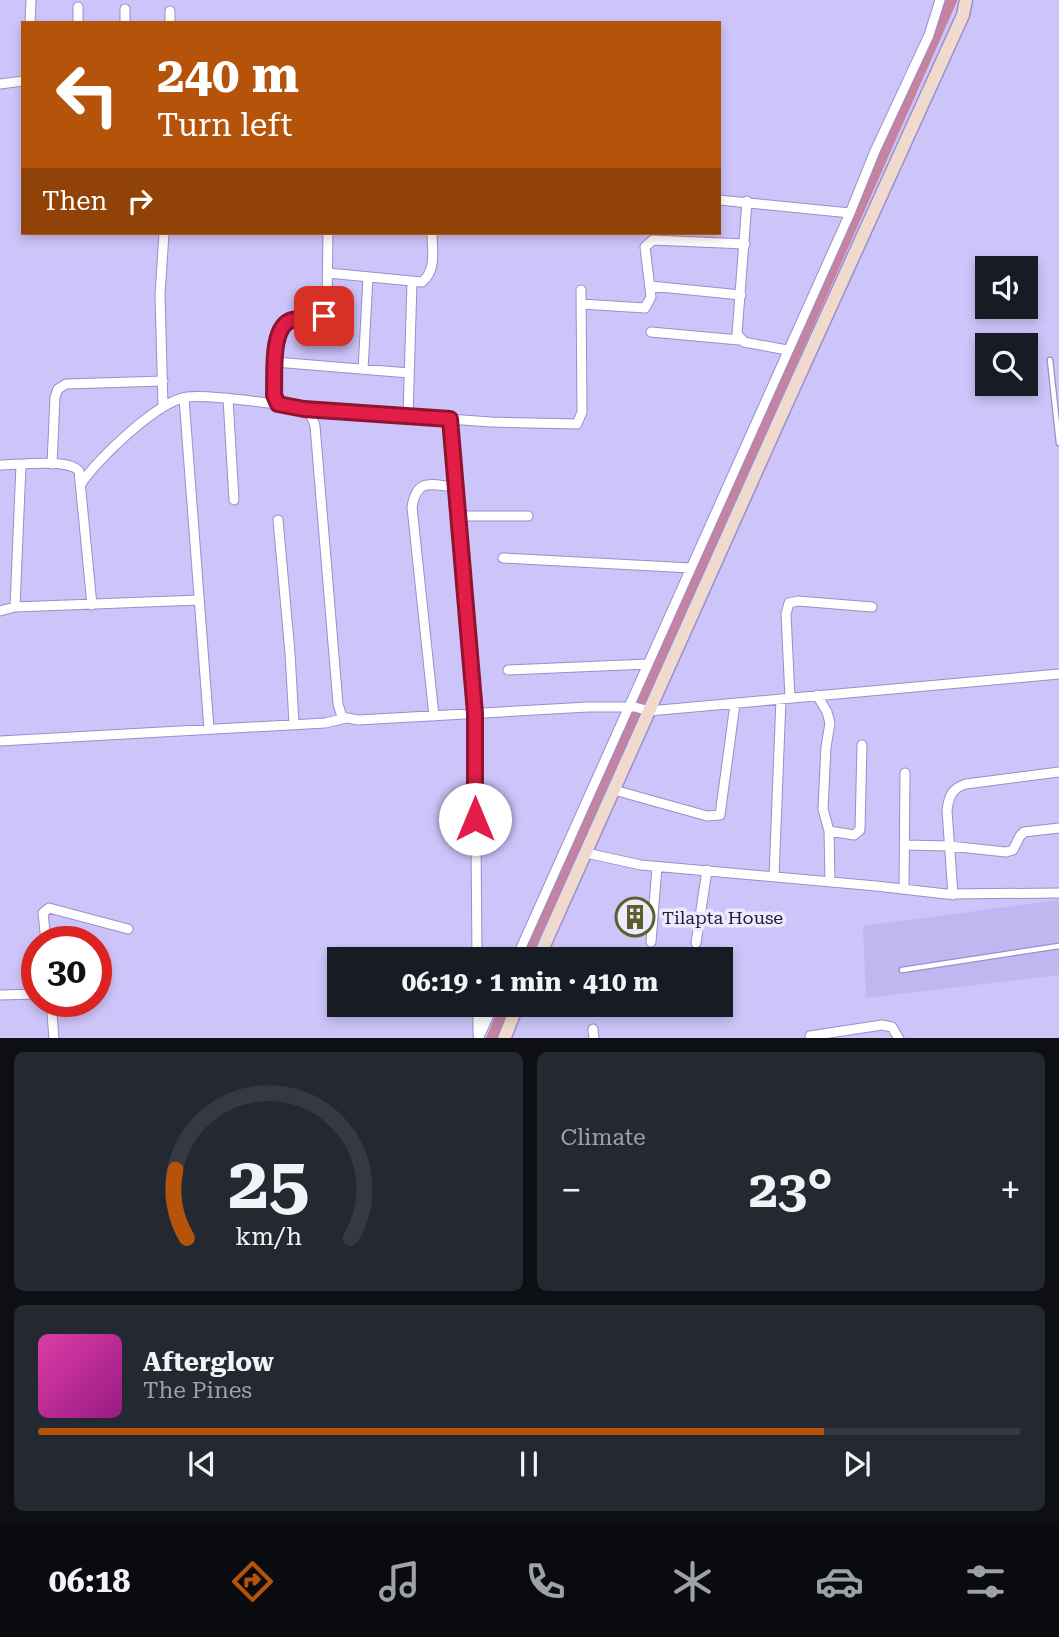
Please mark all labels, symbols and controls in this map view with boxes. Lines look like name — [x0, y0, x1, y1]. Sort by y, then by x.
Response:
text: 240 m — [157, 47, 299, 104]
icon: left — [42, 49, 133, 140]
text: Turn left — [157, 106, 292, 144]
icon: right — [121, 182, 159, 220]
text: Then — [42, 186, 107, 216]
map controls — [975, 256, 1038, 396]
button: sound — [975, 256, 1038, 319]
pin — [294, 286, 354, 346]
icon: arrive — [305, 297, 343, 335]
button: search — [975, 333, 1038, 396]
position arrow — [438, 782, 512, 856]
building icon: Tilapta House — [614, 896, 656, 938]
place label: Tilapta House — [662, 907, 783, 928]
speed limit sign: 30 — [21, 926, 112, 1017]
text: 06:19 · 1 min · 410 m — [402, 967, 658, 997]
text: Climate — [561, 1124, 646, 1151]
text: 25 — [227, 1141, 309, 1226]
text: 23° — [749, 1159, 833, 1220]
text: − — [561, 1168, 582, 1212]
text: + — [1000, 1168, 1021, 1212]
text: km/h — [235, 1221, 302, 1250]
text: Afterglow — [143, 1347, 274, 1377]
text: The Pines — [143, 1377, 252, 1404]
icon: previous — [183, 1445, 221, 1483]
icon: pause — [510, 1445, 548, 1483]
icon: next — [838, 1445, 876, 1483]
icon: directions — [228, 1557, 277, 1606]
icon: music — [375, 1557, 424, 1606]
icon: phone — [521, 1557, 570, 1606]
icon: climate — [668, 1557, 717, 1606]
icon: car — [815, 1557, 864, 1606]
icon: filters — [961, 1557, 1010, 1606]
text: 06:18 — [49, 1562, 131, 1600]

